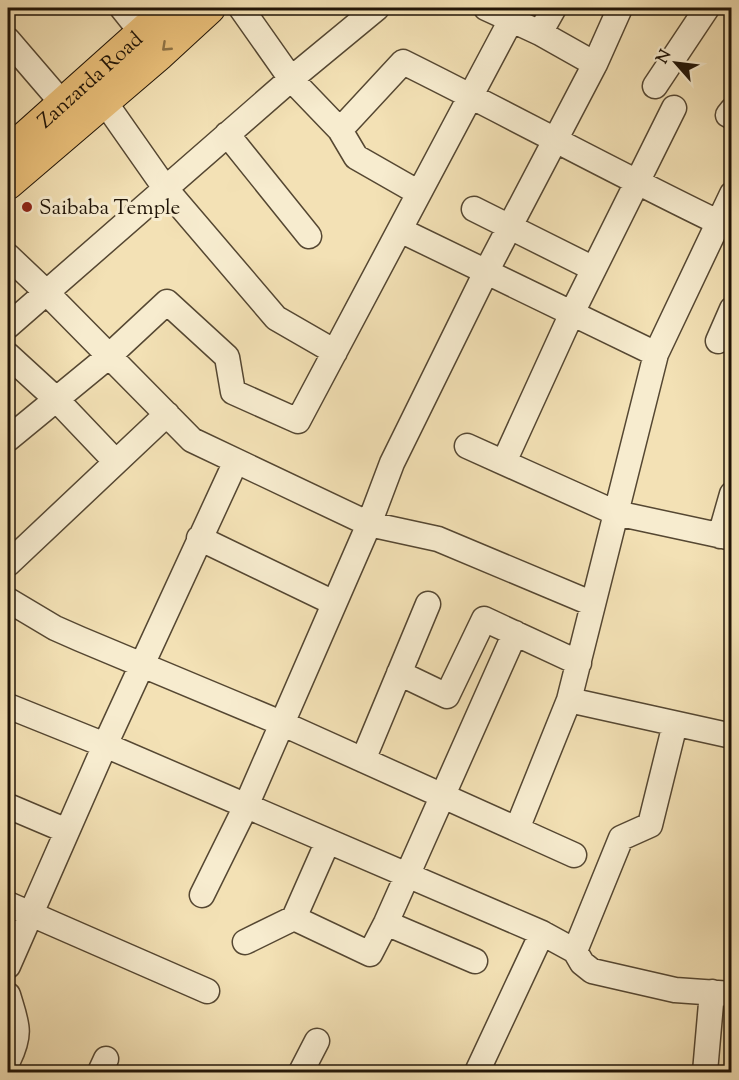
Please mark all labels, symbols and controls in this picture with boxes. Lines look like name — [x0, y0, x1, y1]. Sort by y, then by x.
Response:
street label: Zanzarda Road — [32, 26, 151, 136]
north arrow — [646, 33, 706, 93]
one-way arrow — [162, 40, 172, 51]
text: N — [652, 46, 678, 68]
place label: Saibaba Temple — [39, 194, 180, 224]
marker: Saibaba Temple — [20, 200, 34, 214]

